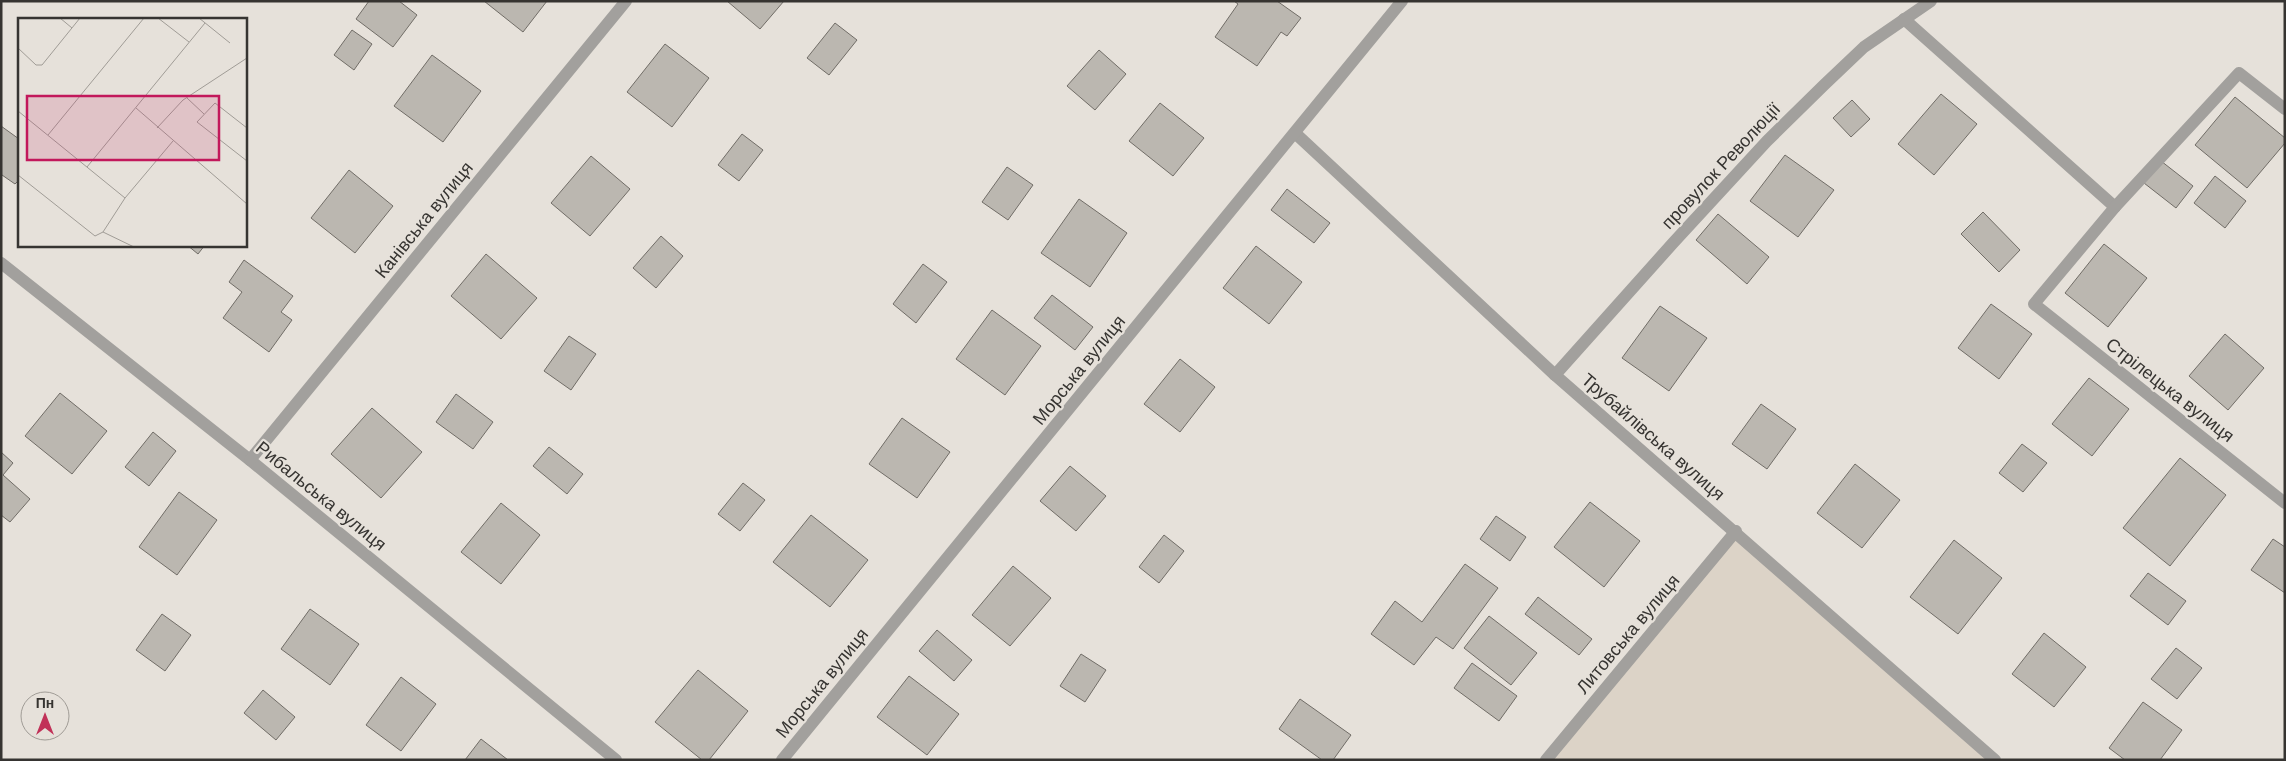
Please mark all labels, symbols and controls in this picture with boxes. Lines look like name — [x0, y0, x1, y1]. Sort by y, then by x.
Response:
inset map — [18, 18, 246, 246]
street label: провулок Революції — [1656, 98, 1786, 234]
street label: Канівська вулиця — [369, 157, 479, 283]
street label: Морська вулиця — [1027, 310, 1131, 430]
street label: Стрілецька вулиця — [2101, 332, 2239, 448]
street label: Трубайлівська вулиця — [1576, 368, 1730, 506]
street label: Рибальська вулиця — [251, 436, 391, 556]
street label: Литовська вулиця — [1571, 569, 1685, 699]
street label: Морська вулиця — [770, 623, 874, 743]
north arrow — [20, 691, 70, 741]
text: Пн — [36, 694, 54, 712]

